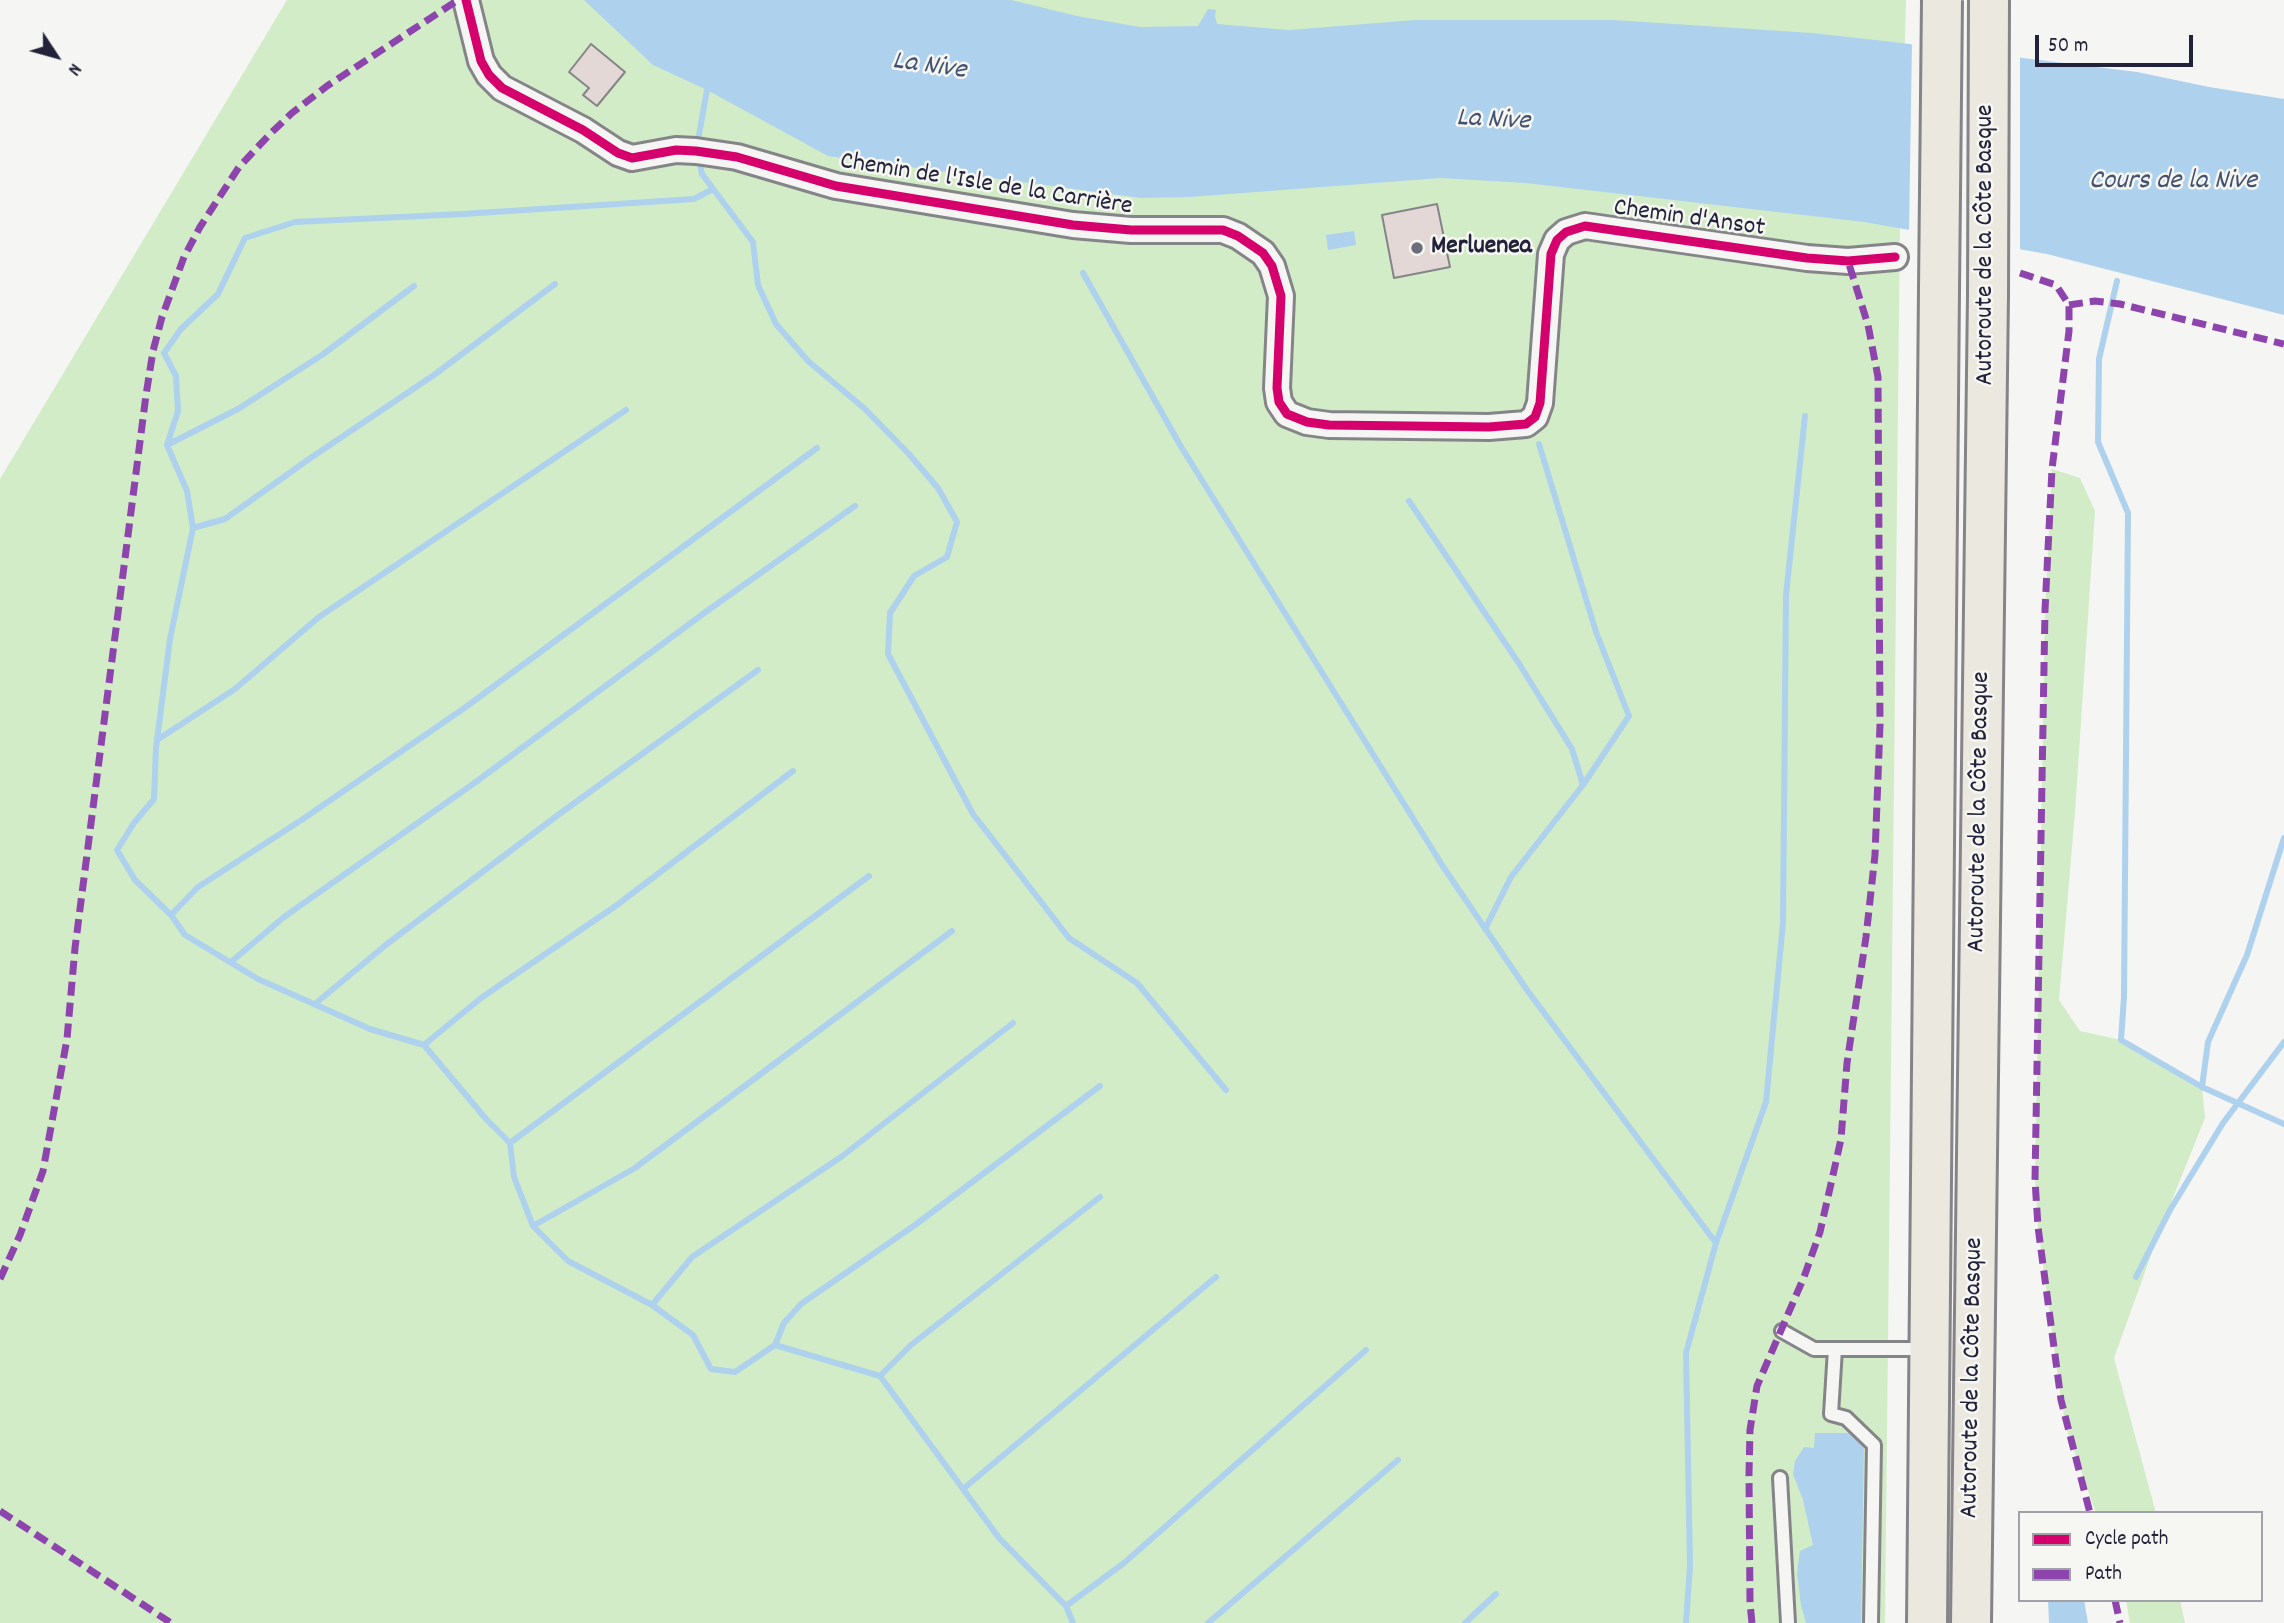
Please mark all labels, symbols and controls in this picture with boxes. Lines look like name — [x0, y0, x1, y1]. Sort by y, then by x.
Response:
north arrow — [21, 21, 91, 91]
scale bar — [2039, 21, 2196, 65]
text: 50 m — [2048, 32, 2088, 62]
water label: La Nive — [890, 46, 968, 90]
text: N — [60, 57, 87, 80]
water label: La Nive — [1455, 103, 1531, 141]
street label: Autoroute de la Côte Basque — [1971, 105, 2003, 385]
street label: Chemin de l'Isle de la Carrière — [838, 147, 1134, 225]
water label: Cours de la Nive — [2089, 166, 2257, 200]
street label: Chemin d'Ansot — [1611, 194, 1767, 246]
place label: Merluenea — [1431, 232, 1532, 264]
marker: Merluenea — [1409, 240, 1425, 256]
street label: Autoroute de la Côte Basque — [1963, 671, 1999, 953]
street label: Autoroute de la Côte Basque — [1956, 1237, 1992, 1519]
legend — [2018, 1511, 2263, 1602]
text: Cycle path — [2085, 1525, 2168, 1555]
text: Path — [2085, 1560, 2122, 1590]

